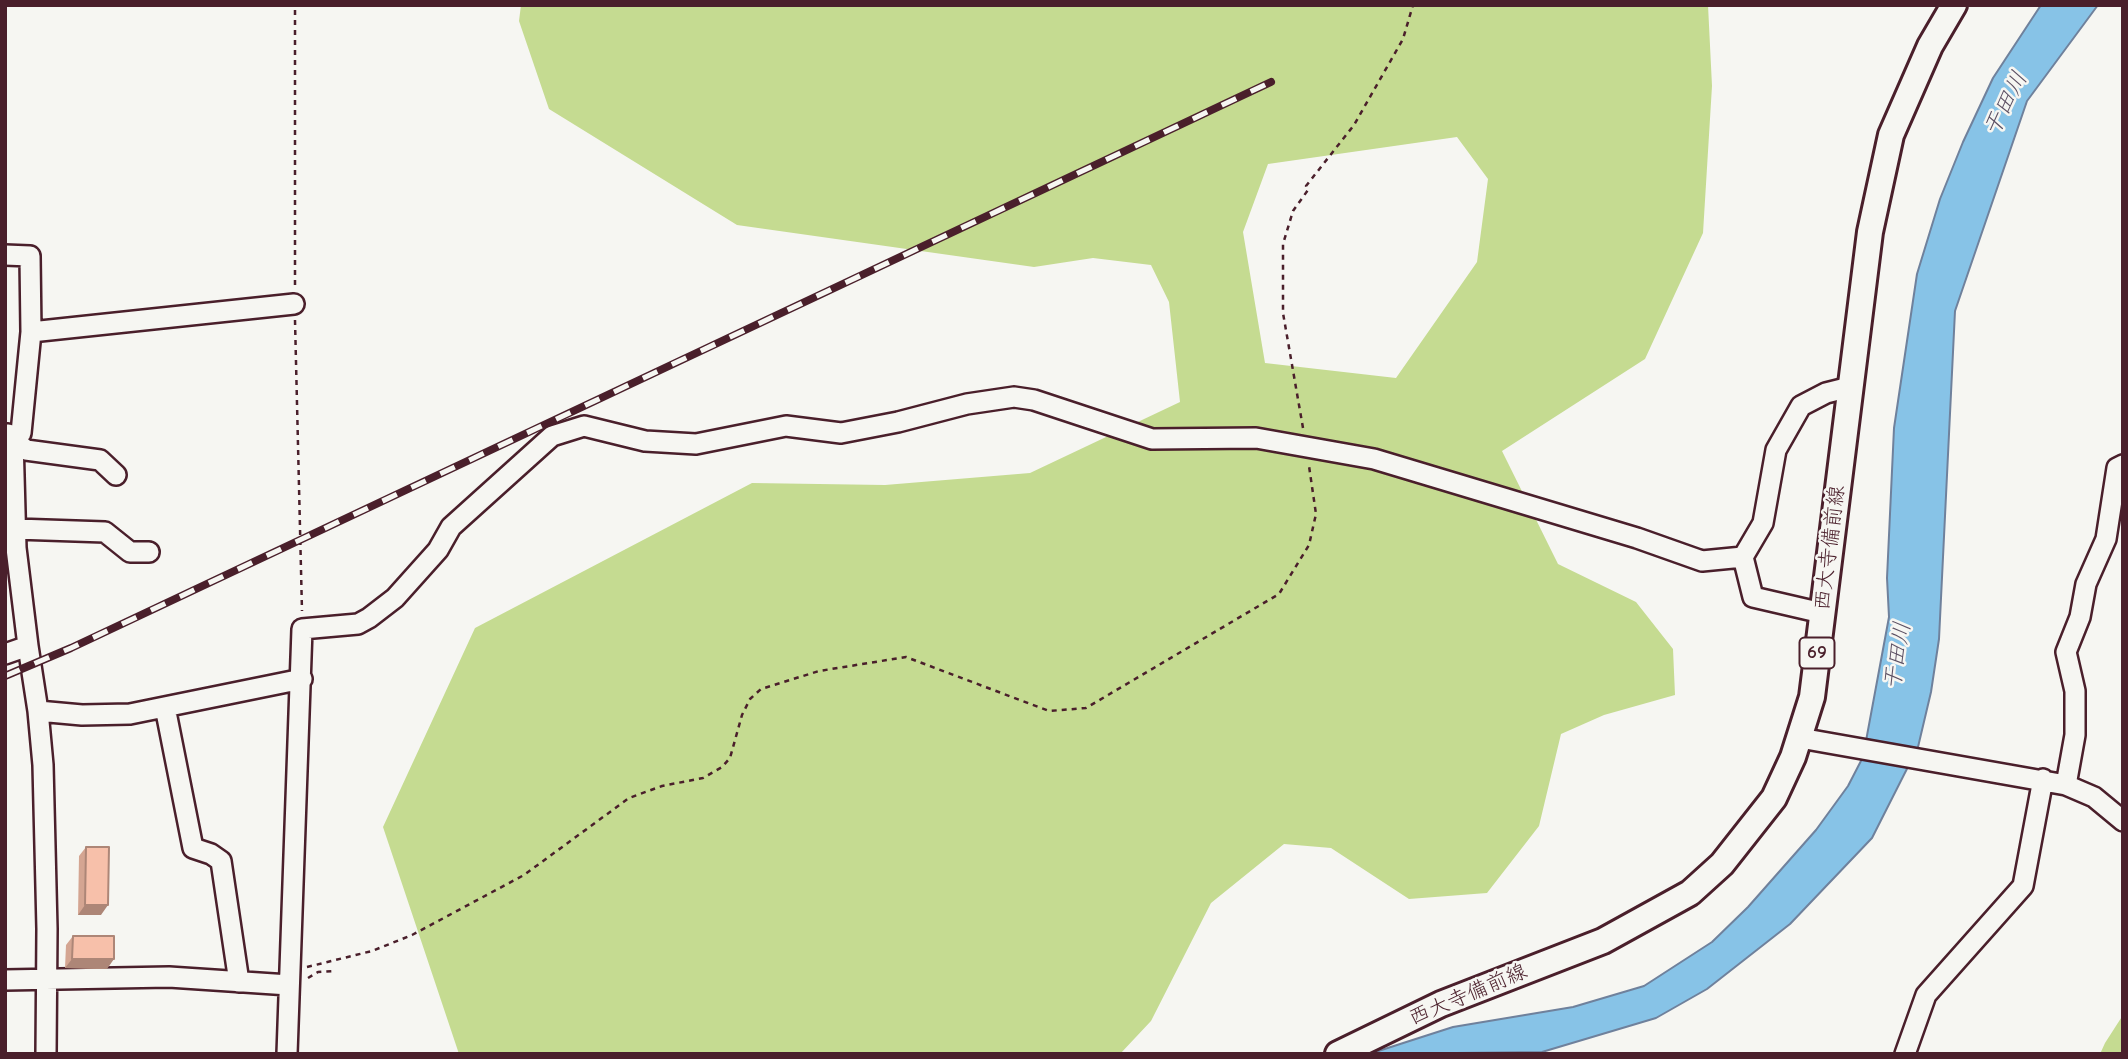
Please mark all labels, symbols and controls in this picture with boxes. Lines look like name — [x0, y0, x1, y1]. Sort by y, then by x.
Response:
water label: 干田川 — [1978, 67, 2034, 141]
street label: 西大寺備前線 — [1810, 484, 1850, 612]
water label: 干田川 — [1879, 620, 1917, 692]
road number: 69 — [1800, 638, 1834, 668]
street label: 西大寺備前線 — [1405, 959, 1531, 1031]

